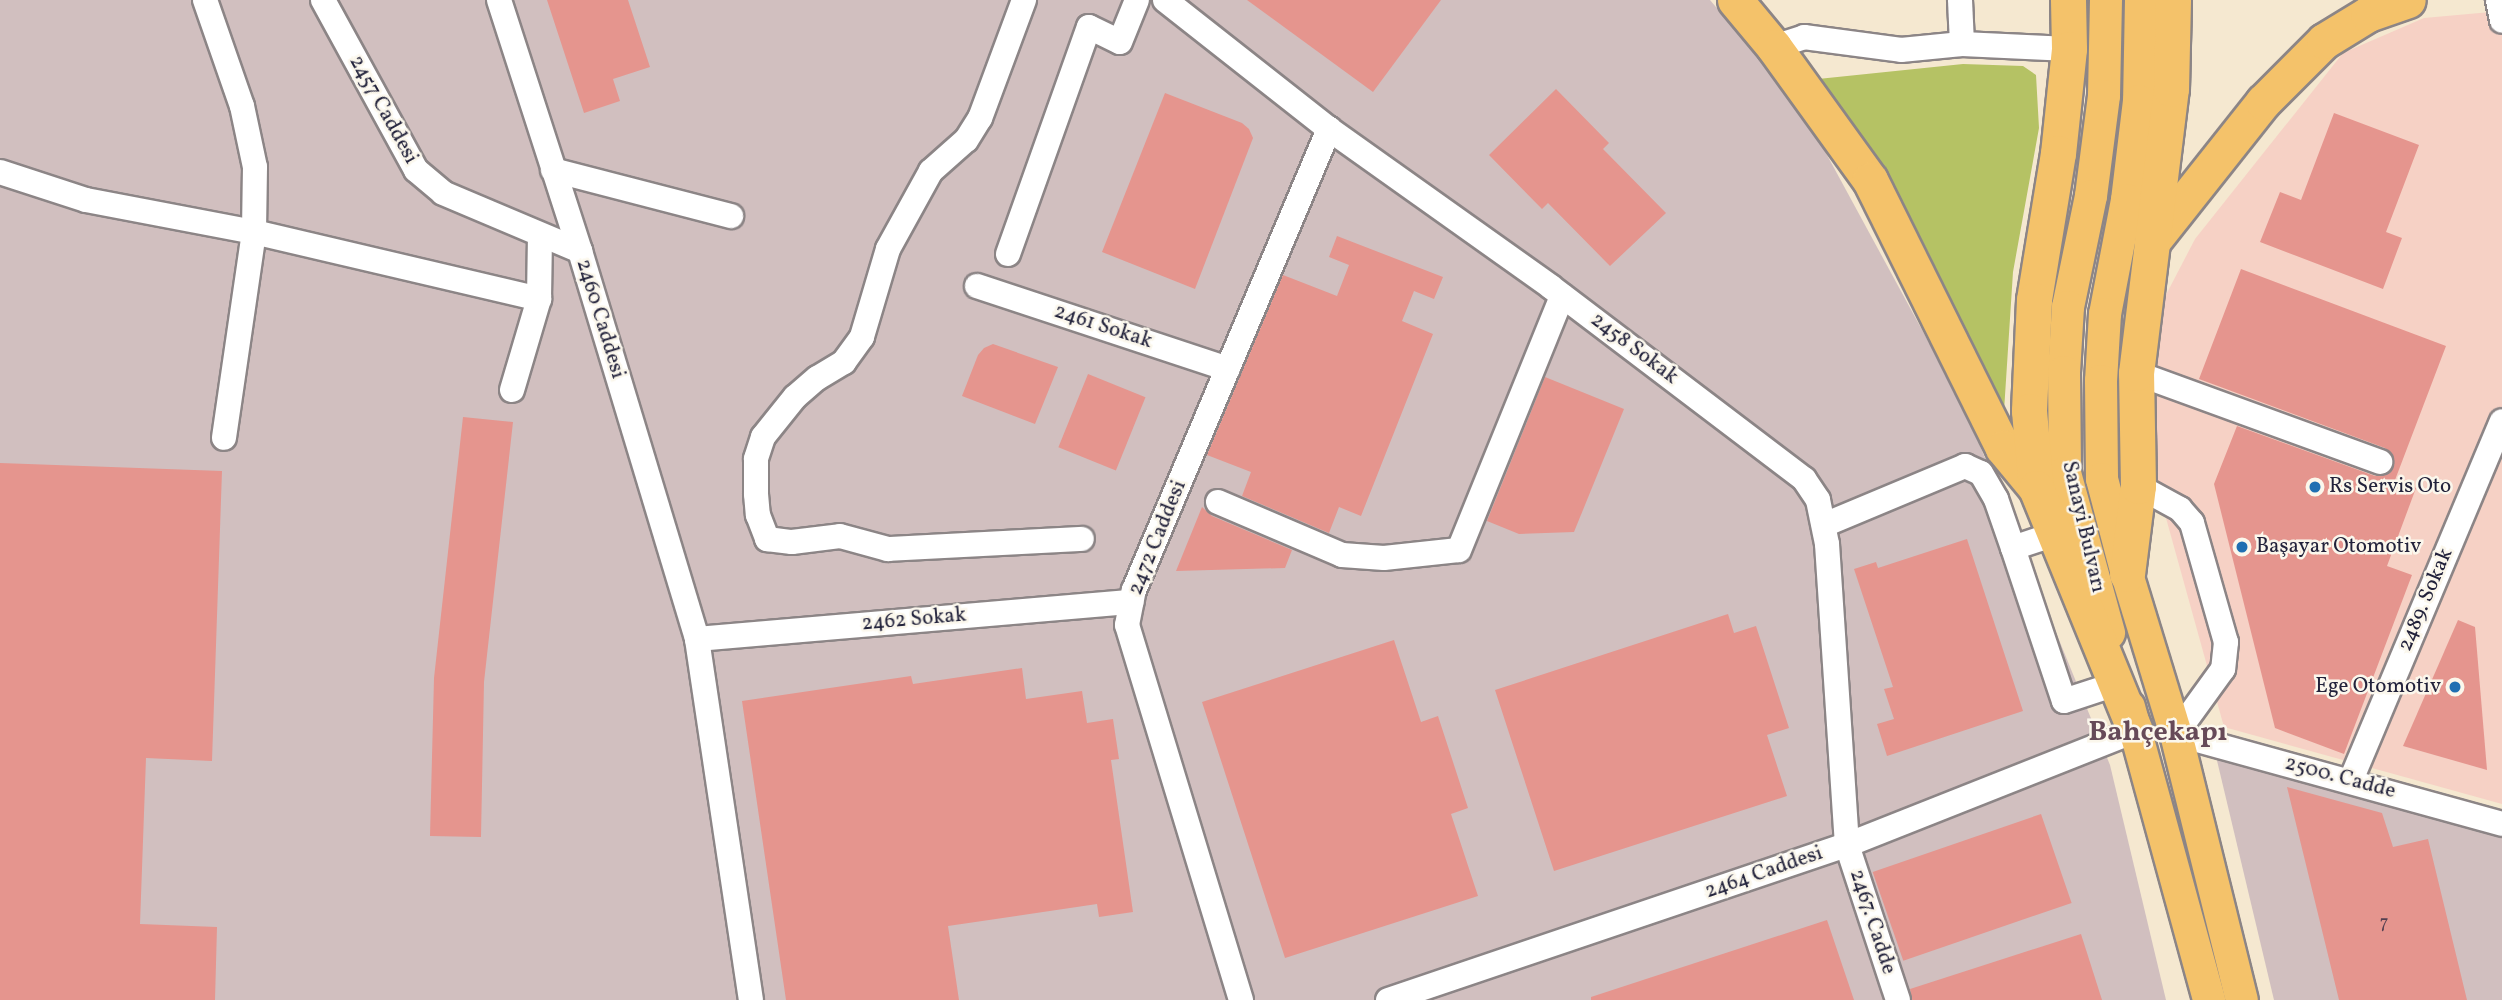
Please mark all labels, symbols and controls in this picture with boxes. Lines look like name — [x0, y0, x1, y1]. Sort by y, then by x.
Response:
street label: 2457 Caddesi — [343, 51, 423, 169]
street label: 2460 Caddesi — [570, 256, 630, 382]
street label: 2461 Sokak — [1051, 299, 1155, 355]
street label: 2458 Sokak — [1585, 308, 1683, 390]
street label: Sanayi Bulvarı — [2056, 459, 2110, 595]
place label: Rs Servis Oto — [2329, 474, 2451, 500]
street label: 2472 Caddesi — [1124, 477, 1192, 599]
marker: Rs Servis Oto — [2307, 479, 2323, 495]
place label: Başayar Otomotiv — [2256, 534, 2421, 560]
marker: Başayar Otomotiv — [2234, 539, 2250, 555]
street label: 2489. Sokak — [2393, 545, 2459, 655]
street label: 2462 Sokak — [861, 603, 967, 637]
place label: Ege Otomotiv — [2315, 674, 2441, 700]
marker: Ege Otomotiv — [2447, 679, 2463, 695]
district label: Bahçekapı — [2089, 716, 2227, 750]
street label: 2500. Cadde — [2282, 751, 2398, 805]
street label: 2464 Caddesi — [1702, 841, 1826, 905]
street label: 2467. Cadde — [1843, 866, 1901, 978]
house number: 7 — [2380, 913, 2388, 935]

